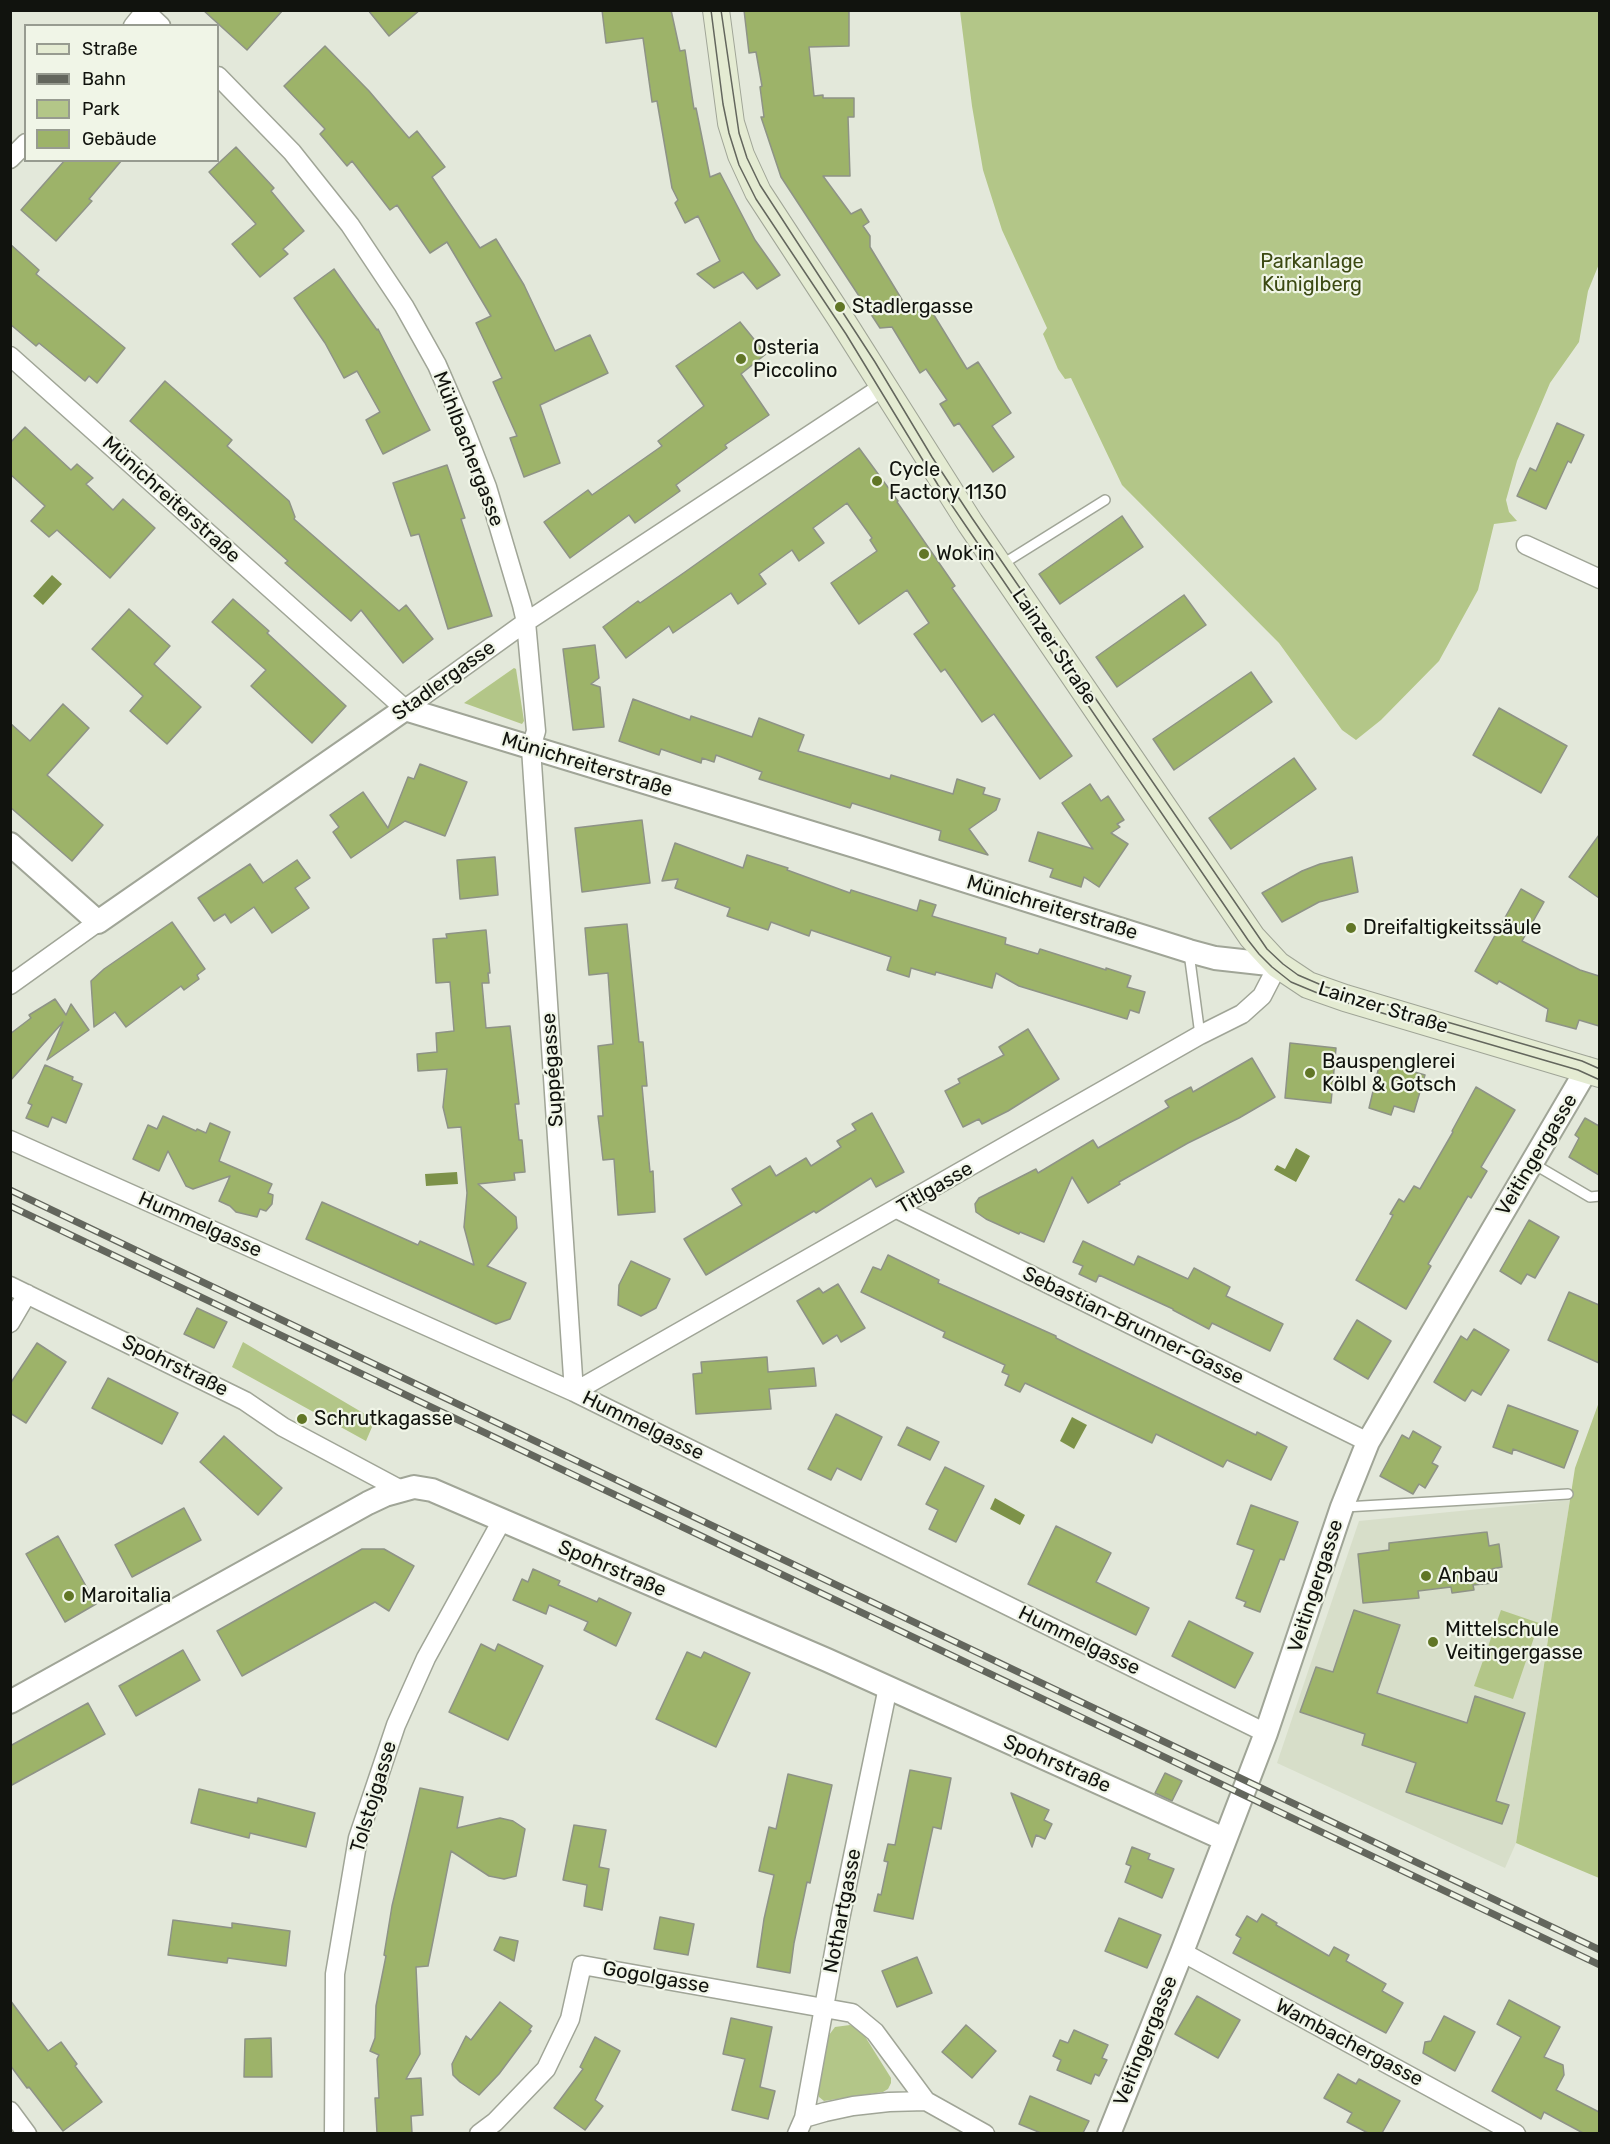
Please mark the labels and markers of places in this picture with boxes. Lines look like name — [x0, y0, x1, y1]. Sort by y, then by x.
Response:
place label: Stadlergasse — [852, 295, 973, 319]
marker: Stadlergasse — [833, 300, 847, 314]
place label: Osteria Piccolino — [753, 336, 838, 383]
marker: Osteria Piccolino — [734, 352, 748, 366]
place label: Cycle Factory 1130 — [889, 458, 1007, 505]
marker: Cycle Factory 1130 — [870, 474, 884, 488]
place label: Wok'in — [936, 542, 995, 566]
marker: Wok'in — [917, 547, 931, 561]
place label: Dreifaltigkeitssäule — [1363, 916, 1542, 940]
marker: Dreifaltigkeitssäule — [1344, 921, 1358, 935]
place label: Bauspenglerei Kölbl & Gotsch — [1322, 1050, 1456, 1097]
marker: Bauspenglerei Kölbl & Gotsch — [1303, 1066, 1317, 1080]
place label: Schrutkagasse — [314, 1407, 453, 1431]
marker: Schrutkagasse — [295, 1412, 309, 1426]
place label: Anbau — [1438, 1564, 1498, 1588]
marker: Anbau — [1419, 1569, 1433, 1583]
place label: Maroitalia — [81, 1584, 171, 1608]
marker: Maroitalia — [62, 1589, 76, 1603]
place label: Mittelschule Veitingergasse — [1445, 1618, 1583, 1665]
marker: Mittelschule Veitingergasse — [1426, 1635, 1440, 1649]

